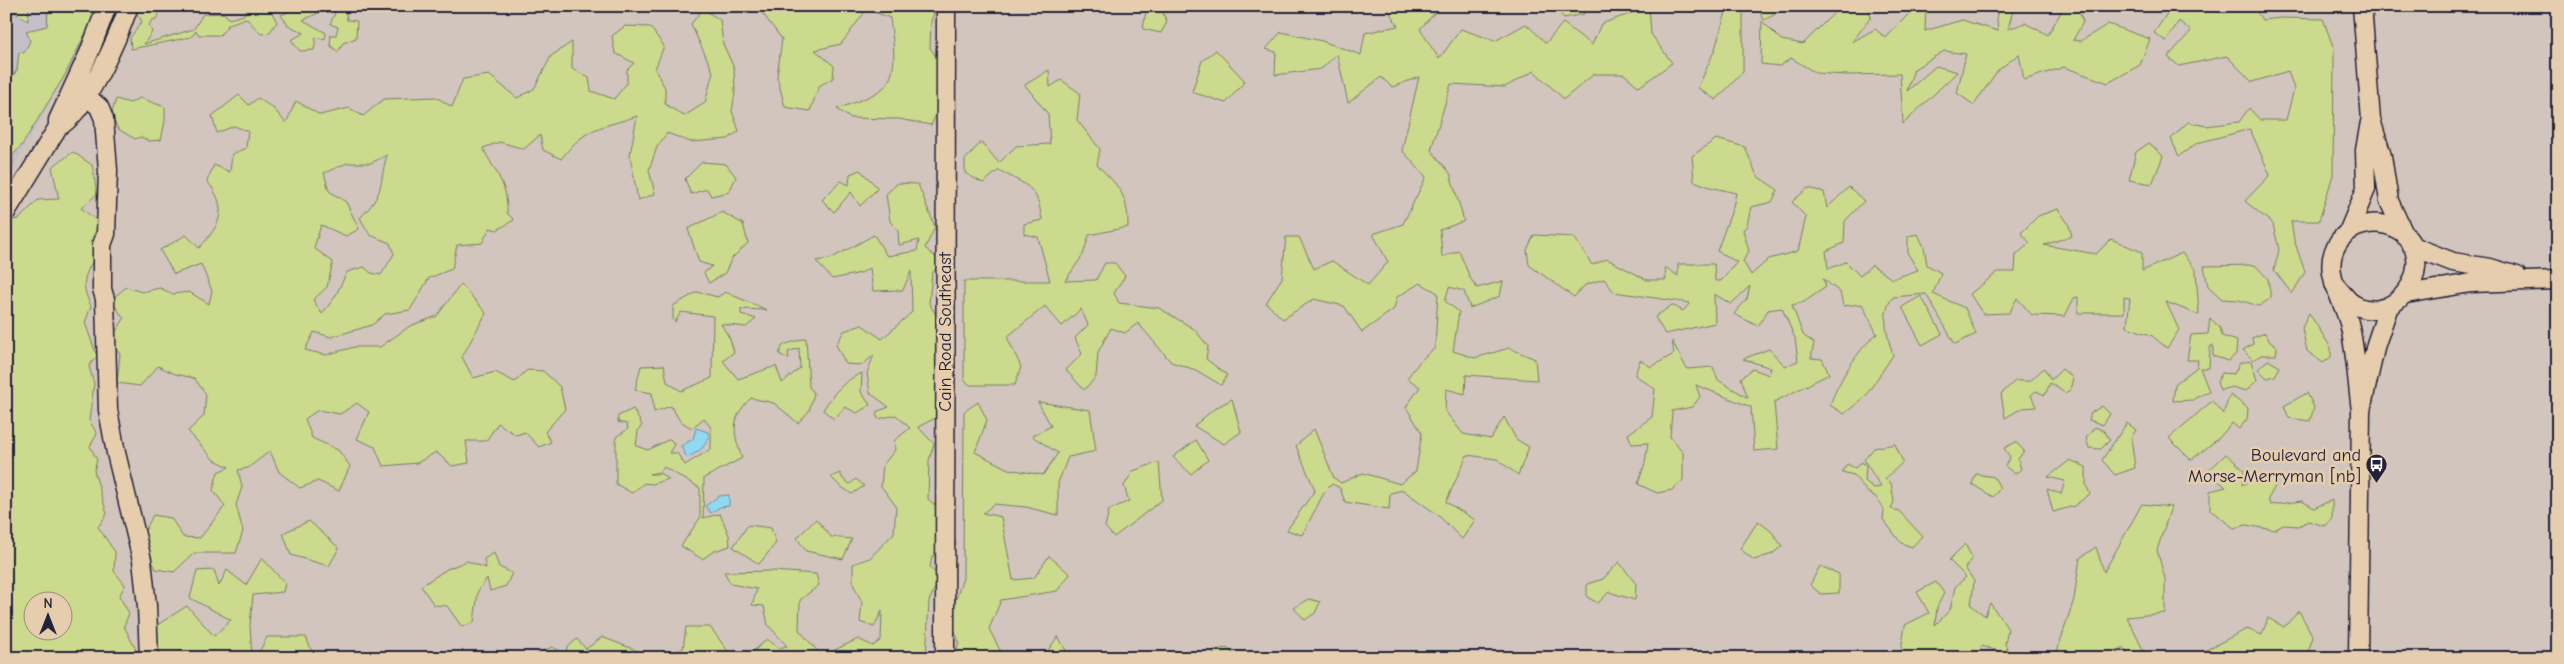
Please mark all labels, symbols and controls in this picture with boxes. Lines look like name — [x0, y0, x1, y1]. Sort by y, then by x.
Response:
street label: Cain Road Southeast — [935, 251, 956, 412]
place label: Boulevard and Morse-Merryman [nb] — [2188, 445, 2361, 487]
bus stop icon: Boulevard and Morse-Merryman [nb] — [2365, 453, 2389, 484]
north arrow — [22, 592, 72, 642]
text: N — [43, 595, 53, 612]

